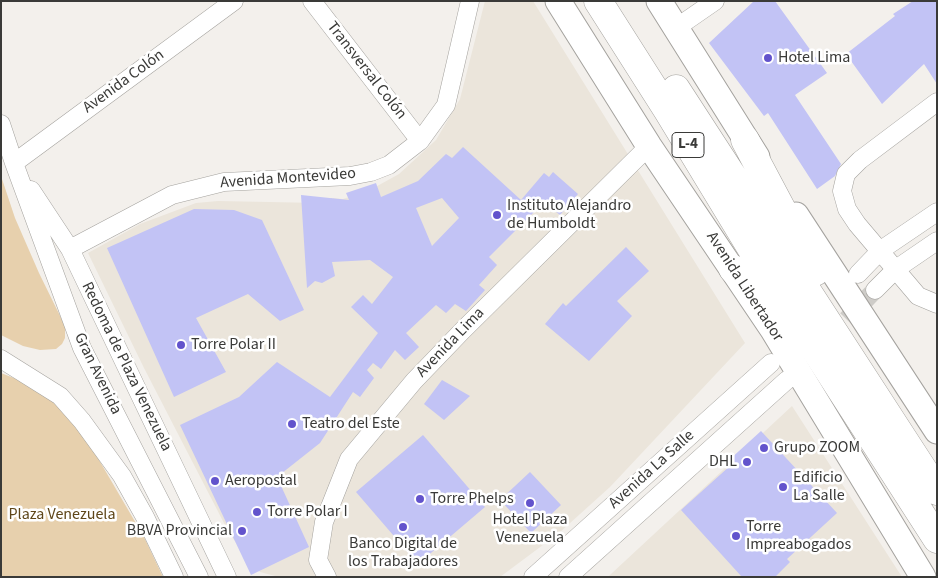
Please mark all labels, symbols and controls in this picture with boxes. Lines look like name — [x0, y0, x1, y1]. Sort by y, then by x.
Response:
street label: Transversal Colón — [322, 18, 410, 124]
street label: Avenida Colón — [79, 46, 169, 118]
place label: Hotel Lima — [778, 48, 850, 68]
marker: Hotel Lima — [762, 52, 774, 64]
road number: L-4 — [672, 132, 704, 158]
street label: Avenida Montevideo — [220, 165, 356, 193]
place label: Instituto Alejandro de Humboldt — [507, 196, 631, 234]
marker: Instituto Alejandro de Humboldt — [491, 209, 503, 221]
street label: Avenida Libertador — [701, 229, 787, 345]
street label: Redoma de Plaza Venezuela — [77, 279, 175, 455]
street label: Avenida Lima — [413, 304, 489, 382]
street label: Gran Avenida — [69, 330, 125, 418]
place label: Torre Polar II — [191, 335, 276, 355]
marker: Torre Polar II — [175, 339, 187, 351]
place label: Teatro del Este — [302, 414, 400, 434]
marker: Teatro del Este — [286, 418, 298, 430]
street label: Avenida La Salle — [605, 427, 699, 513]
place label: Grupo ZOOM — [774, 438, 860, 458]
marker: Grupo ZOOM — [758, 442, 770, 454]
place label: DHL — [709, 452, 737, 472]
marker: DHL — [741, 456, 753, 468]
place label: Edificio La Salle — [793, 468, 845, 506]
place label: Aeropostal — [225, 471, 297, 491]
marker: Aeropostal — [209, 475, 221, 487]
marker: Edificio La Salle — [777, 481, 789, 493]
place label: Torre Phelps — [430, 489, 514, 509]
marker: Torre Phelps — [414, 493, 426, 505]
marker: Hotel Plaza Venezuela — [524, 497, 536, 509]
place label: Torre Polar I — [267, 502, 348, 522]
park label: Plaza Venezuela — [9, 505, 115, 525]
marker: Torre Polar I — [251, 506, 263, 518]
place label: Hotel Plaza Venezuela — [493, 510, 567, 548]
place label: Torre Impreabogados — [746, 517, 851, 555]
place label: BBVA Provincial — [127, 521, 232, 541]
marker: Banco Digital de los Trabajadores — [397, 521, 409, 533]
marker: BBVA Provincial — [236, 525, 248, 537]
marker: Torre Impreabogados — [730, 530, 742, 542]
place label: Banco Digital de los Trabajadores — [348, 534, 458, 572]

